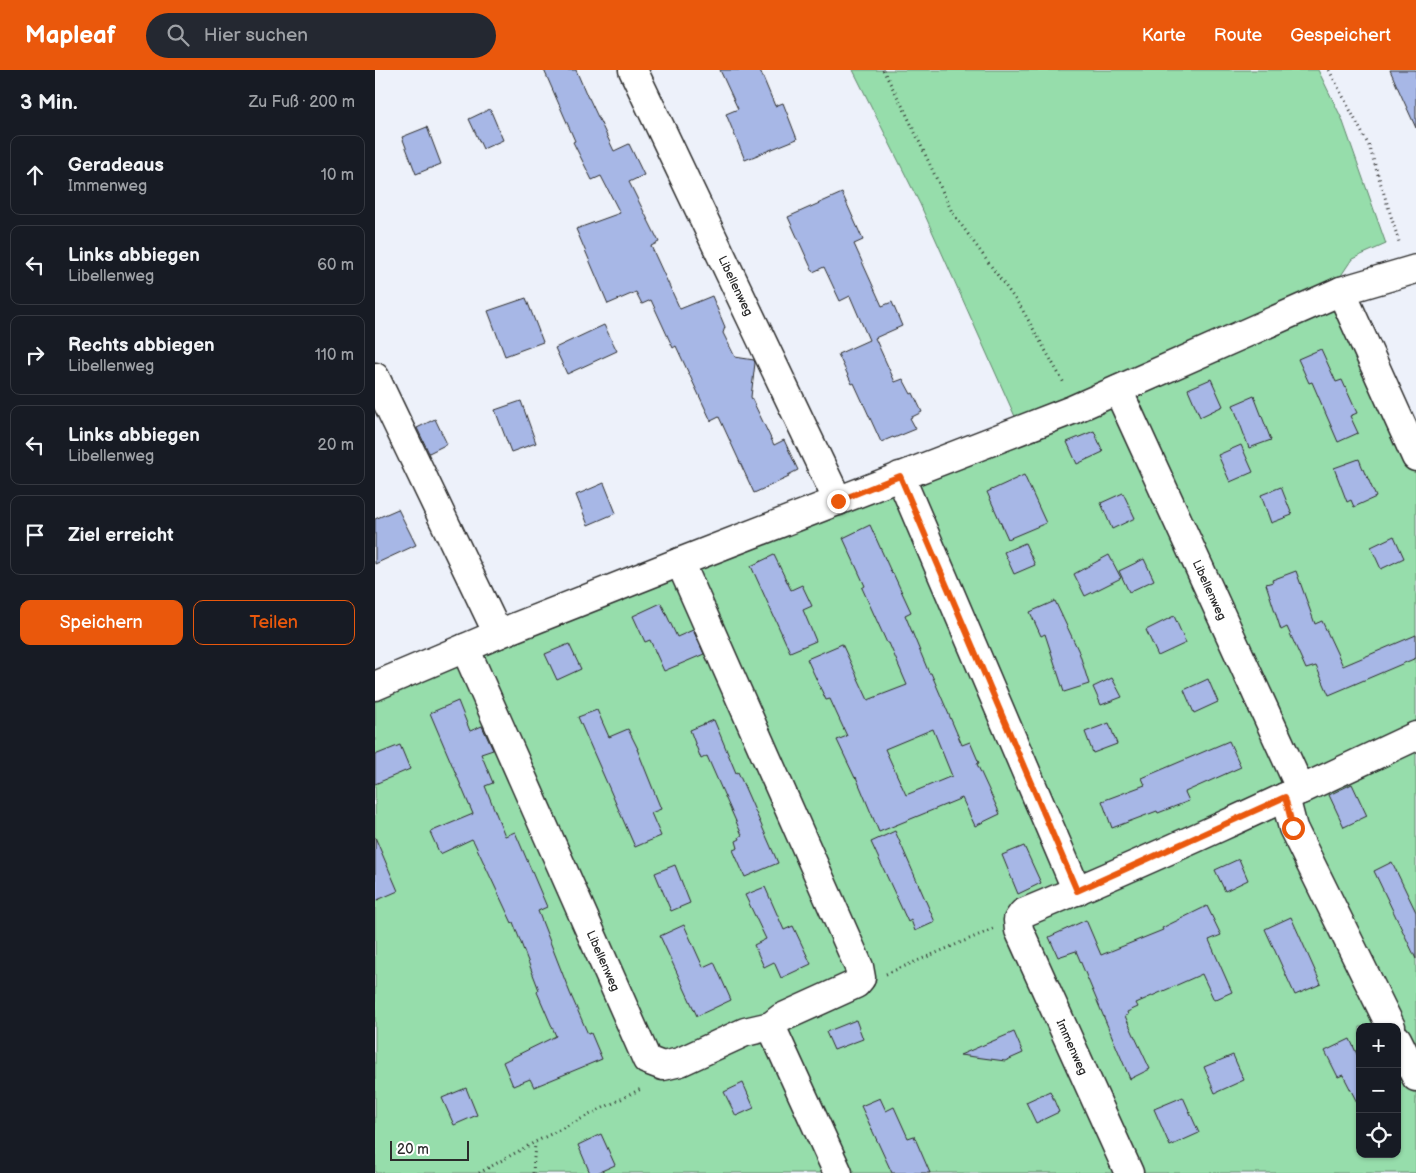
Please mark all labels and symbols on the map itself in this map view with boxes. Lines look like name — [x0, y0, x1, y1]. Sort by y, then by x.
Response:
street label: Libellenweg — [715, 254, 756, 319]
route end — [827, 490, 850, 513]
street label: Libellenweg — [1189, 558, 1229, 623]
route start — [1282, 817, 1305, 840]
street label: Libellenweg — [583, 928, 623, 994]
street label: Immenweg — [1053, 1017, 1090, 1077]
scale bar — [390, 1138, 469, 1161]

